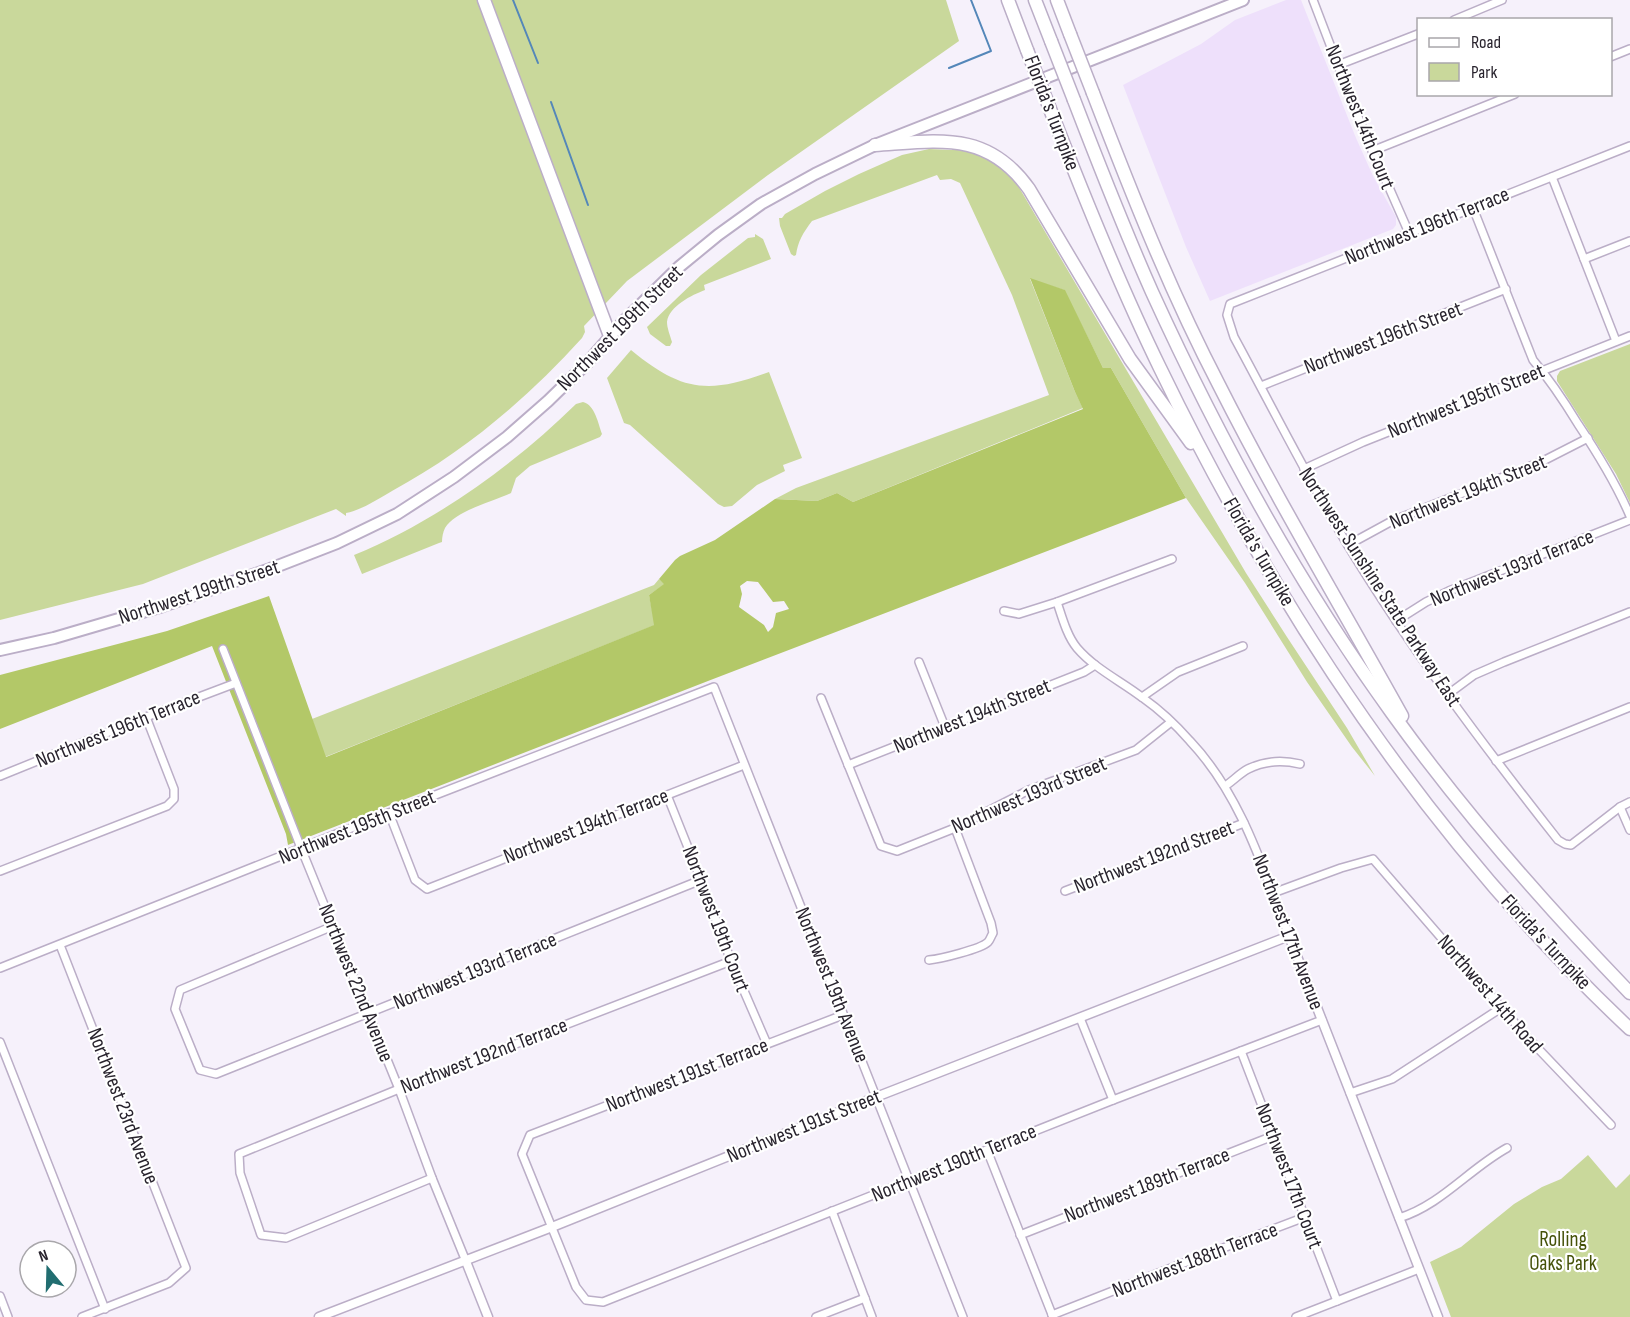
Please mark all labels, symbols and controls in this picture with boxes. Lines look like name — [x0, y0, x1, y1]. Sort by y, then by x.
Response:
legend — [1417, 18, 1612, 96]
text: Road — [1471, 32, 1501, 53]
street label: Northwest 14th Court — [1320, 41, 1400, 193]
street label: Florida's Turnpike — [1019, 52, 1085, 174]
text: Park — [1471, 62, 1497, 83]
street label: Northwest 196th Terrace — [1341, 182, 1513, 270]
street label: Northwest 199th Street — [552, 260, 688, 396]
street label: Northwest 196th Street — [1300, 296, 1466, 380]
street label: Northwest 195th Street — [1384, 358, 1548, 444]
street label: Northwest 194th Street — [1386, 449, 1550, 535]
street label: Northwest Sunshine State Parkway East — [1293, 463, 1467, 711]
street label: Florida's Turnpike — [1218, 493, 1300, 611]
street label: Northwest 193rd Terrace — [1427, 524, 1597, 612]
street label: Northwest 199th Street — [115, 554, 283, 630]
street label: Northwest 194th Street — [890, 673, 1054, 759]
street label: Northwest 196th Terrace — [32, 685, 204, 773]
street label: Northwest 193rd Street — [948, 751, 1110, 839]
street label: Northwest 194th Terrace — [500, 783, 672, 869]
street label: Northwest 195th Street — [275, 784, 439, 870]
street label: Northwest 192nd Street — [1071, 815, 1237, 899]
street label: Northwest 19th Court — [677, 843, 755, 995]
street label: Northwest 17th Avenue — [1247, 851, 1329, 1013]
street label: Florida's Turnpike — [1496, 889, 1596, 995]
street label: Northwest 22nd Avenue — [313, 900, 399, 1066]
street label: Northwest 19th Avenue — [789, 904, 875, 1066]
street label: Northwest 193rd Terrace — [390, 927, 560, 1015]
street label: Northwest 14th Road — [1432, 930, 1548, 1058]
street label: Northwest 192nd Terrace — [397, 1013, 571, 1099]
street label: Northwest 23rd Avenue — [82, 1024, 164, 1188]
street label: Northwest 191st Terrace — [602, 1033, 772, 1117]
street label: Northwest 191st Street — [723, 1084, 885, 1168]
street label: Northwest 17th Court — [1250, 1100, 1328, 1252]
street label: Northwest 190th Terrace — [868, 1119, 1040, 1207]
street label: Northwest 189th Terrace — [1061, 1142, 1233, 1228]
street label: Northwest 188th Terrace — [1109, 1217, 1281, 1303]
park label: Rolling Oaks Park — [1529, 1227, 1597, 1276]
north arrow — [18, 1239, 78, 1299]
text: N — [36, 1246, 51, 1267]

